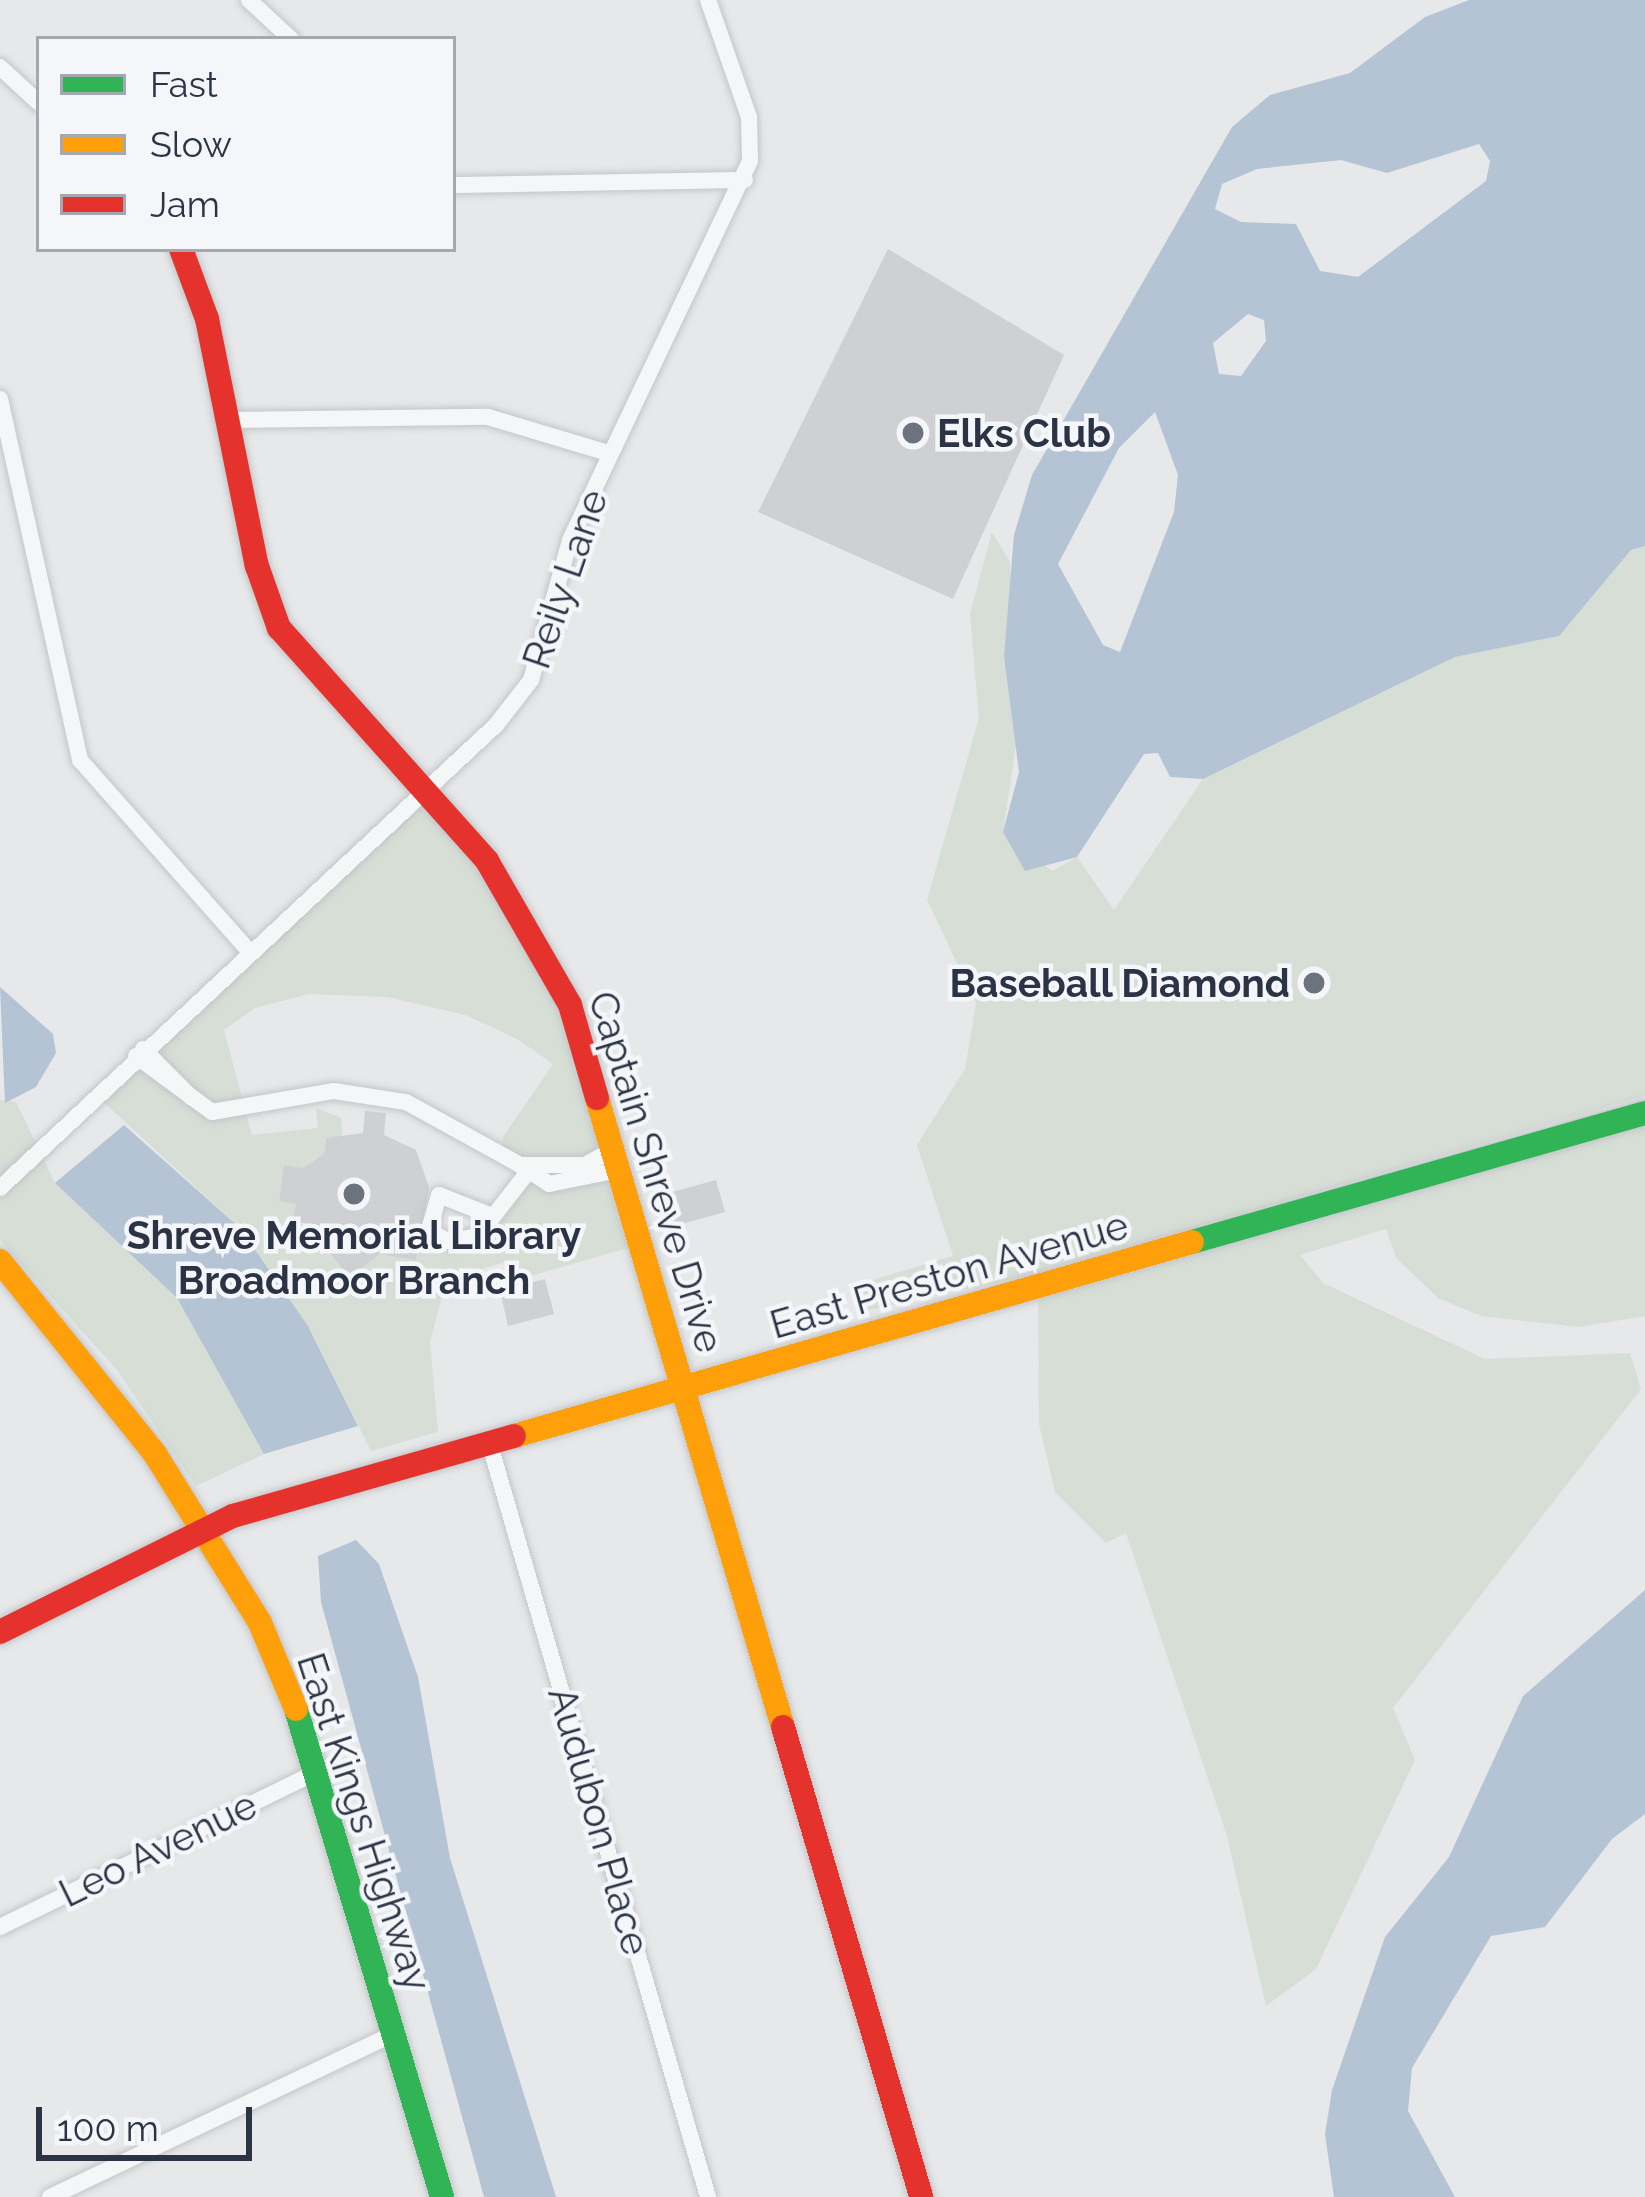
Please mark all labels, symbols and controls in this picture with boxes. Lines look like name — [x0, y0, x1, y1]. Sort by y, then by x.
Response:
legend — [36, 36, 456, 252]
text: Fast — [150, 63, 218, 105]
text: Slow — [150, 123, 232, 165]
text: Jam — [150, 183, 220, 225]
place label: Elks Club — [937, 410, 1111, 456]
marker: Elks Club — [900, 420, 926, 446]
street label: Reily Lane — [512, 483, 618, 675]
place label: Baseball Diamond — [948, 960, 1290, 1006]
marker: Baseball Diamond — [1301, 970, 1327, 996]
street label: Captain Shreve Drive — [579, 986, 733, 1358]
marker: Shreve Memorial Library Broadmoor Branch — [341, 1181, 367, 1207]
street label: East Preston Avenue — [764, 1201, 1134, 1349]
place label: Shreve Memorial Library Broadmoor Branch — [126, 1213, 582, 1304]
street label: East Kings Highway — [287, 1647, 441, 1997]
street label: Audubon Place — [538, 1682, 660, 1960]
street label: Leo Avenue — [51, 1781, 265, 1917]
scale bar — [42, 2083, 258, 2157]
text: 100 m — [57, 2107, 159, 2149]

